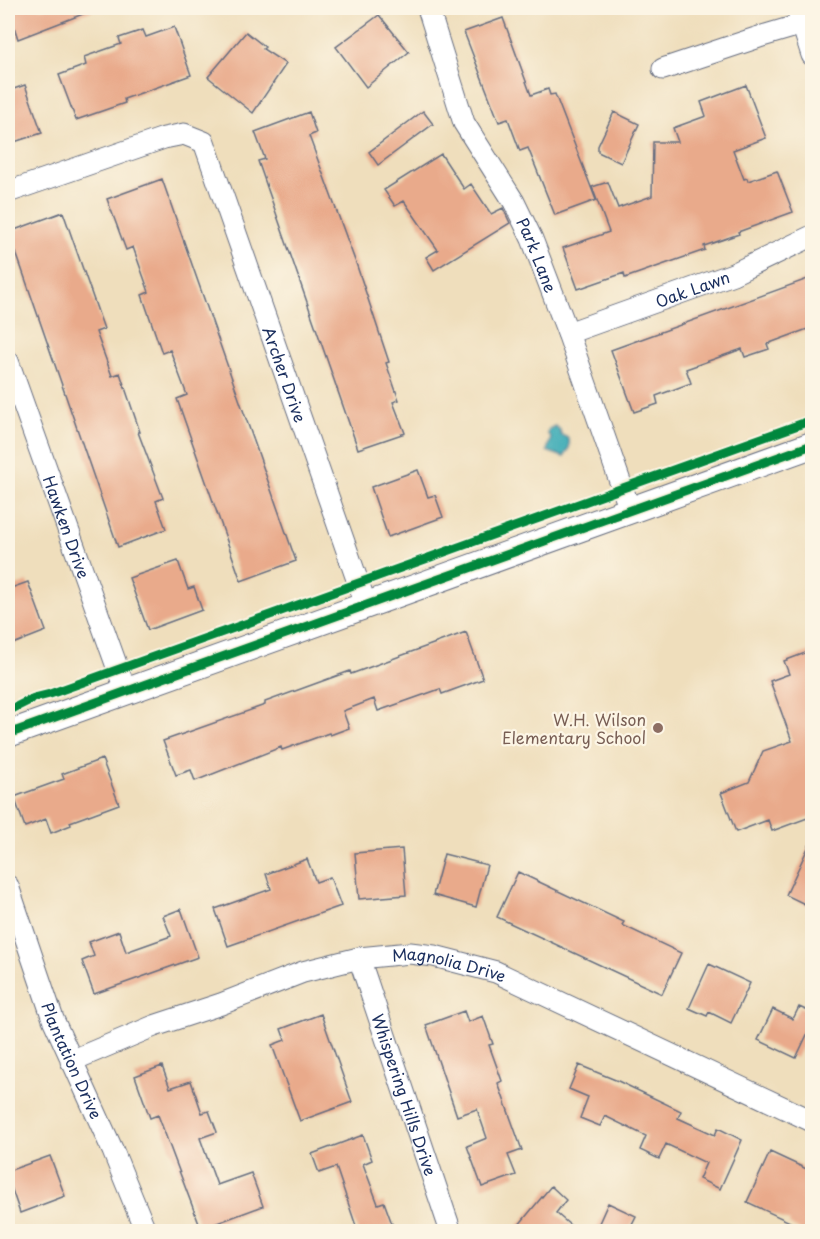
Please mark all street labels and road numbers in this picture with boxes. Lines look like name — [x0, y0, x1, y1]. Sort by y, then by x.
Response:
street label: Park Lane — [511, 213, 563, 296]
street label: Oak Lawn — [652, 264, 733, 313]
street label: Archer Drive — [257, 323, 313, 425]
street label: Hawken Drive — [38, 472, 96, 581]
street label: Magnolia Drive — [391, 941, 511, 987]
street label: Plantation Drive — [36, 999, 109, 1123]
street label: Whispering Hills Drive — [367, 1010, 443, 1179]

